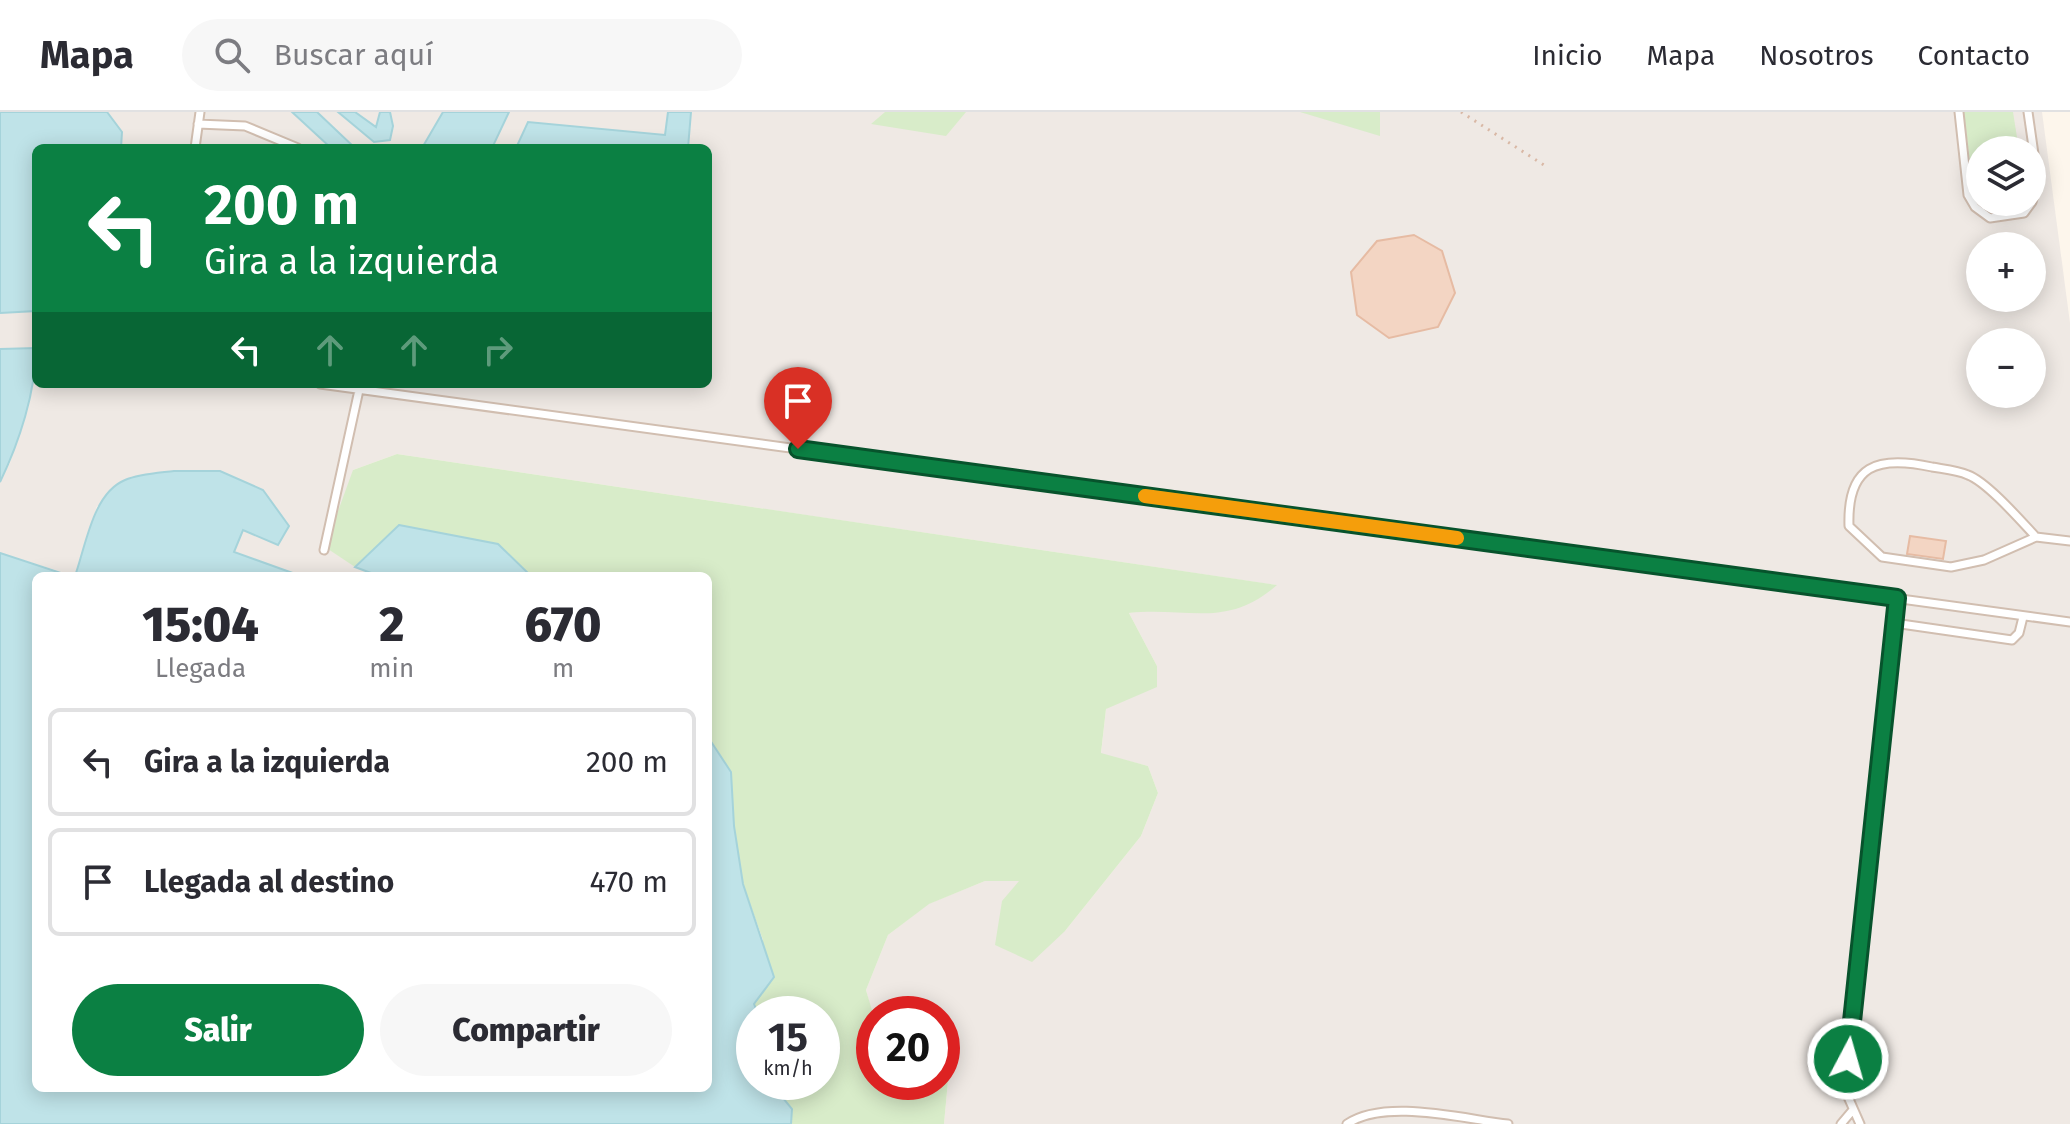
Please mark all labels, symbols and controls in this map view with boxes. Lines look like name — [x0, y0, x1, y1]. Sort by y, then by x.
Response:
search box — [182, 19, 742, 91]
text: Mapa — [40, 32, 134, 78]
icon: search — [210, 33, 254, 77]
text: Buscar aquí — [274, 37, 434, 73]
text: Inicio — [1532, 39, 1603, 72]
text: Mapa — [1647, 39, 1715, 72]
text: Nosotros — [1759, 39, 1874, 72]
text: Contacto — [1918, 39, 2030, 72]
map controls — [1966, 136, 2046, 408]
button: layers — [1966, 136, 2046, 216]
text: 200 m — [204, 172, 359, 239]
icon: left — [72, 176, 176, 280]
button: + — [1966, 232, 2046, 312]
text: Gira a la izquierda — [204, 240, 499, 284]
icon: left — [224, 328, 268, 372]
icon: ahead — [308, 328, 352, 372]
icon: ahead — [392, 328, 436, 372]
icon: right — [476, 328, 520, 372]
button: − — [1966, 328, 2046, 408]
pin — [764, 367, 832, 449]
icon: arrive — [776, 379, 820, 423]
text: 15:04 — [142, 596, 259, 654]
text: 2 — [379, 596, 404, 654]
text: 670 — [524, 596, 602, 654]
text: Llegada — [155, 653, 246, 684]
text: min — [369, 653, 414, 684]
text: m — [552, 653, 574, 684]
icon: left — [76, 740, 120, 784]
text: Gira a la izquierda — [144, 744, 390, 780]
text: 200 m — [586, 744, 668, 780]
icon: arrive — [76, 860, 120, 904]
text: Llegada al destino — [144, 864, 394, 900]
text: 470 m — [589, 864, 668, 900]
button: Salir — [72, 984, 364, 1076]
button: Compartir — [380, 984, 672, 1076]
speed limit sign: 20 — [856, 996, 960, 1100]
text: 15 — [768, 1014, 808, 1062]
position arrow — [1806, 1017, 1890, 1101]
text: km/h — [763, 1056, 813, 1080]

